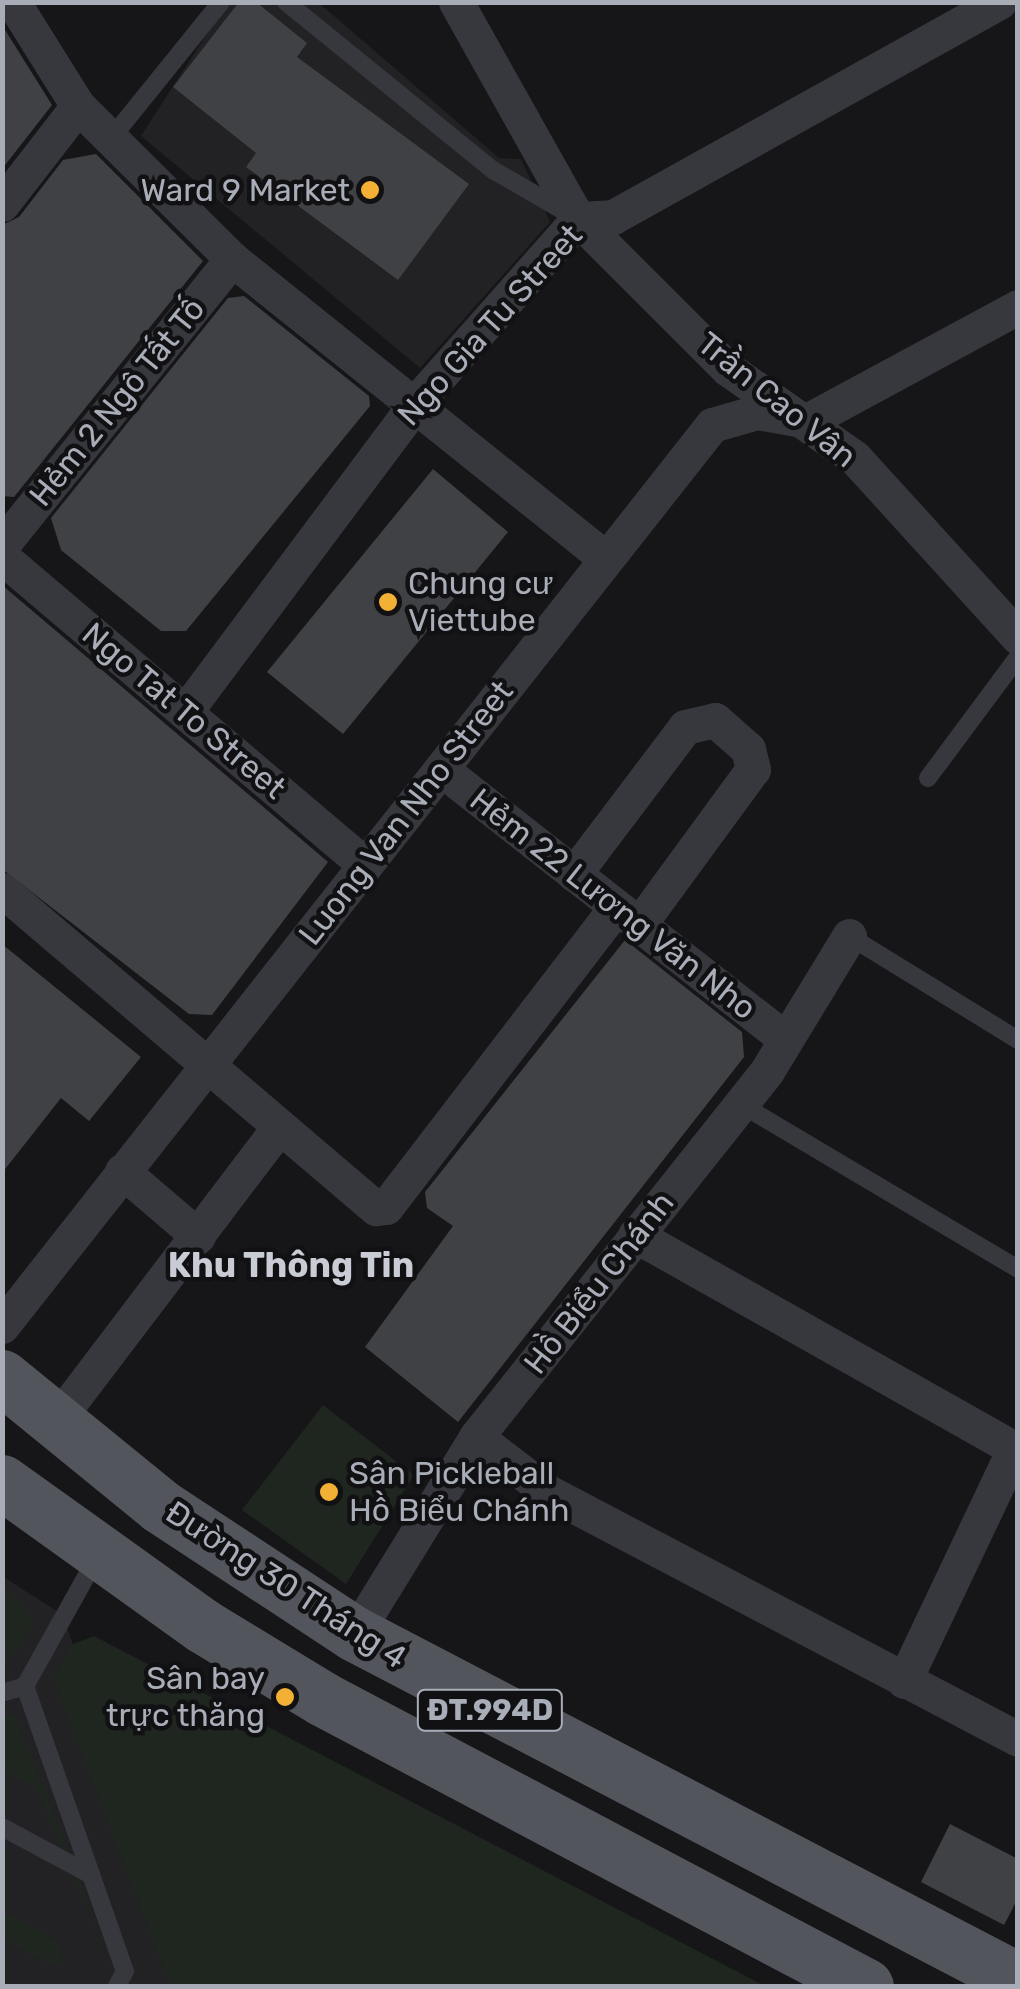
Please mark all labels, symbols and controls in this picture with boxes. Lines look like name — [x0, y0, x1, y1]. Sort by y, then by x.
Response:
place label: Ward 9 Market — [141, 171, 350, 209]
marker: Ward 9 Market — [359, 179, 381, 201]
street label: Ngo Gia Tu Street — [389, 216, 591, 434]
street label: Hẻm 2 Ngô Tất Tố — [21, 290, 213, 514]
street label: Trần Cao Vân — [689, 324, 865, 476]
place label: Chung cư Viettube — [408, 565, 553, 640]
marker: Chung cư Viettube — [377, 591, 399, 613]
street label: Ngo Tat To Street — [74, 614, 294, 808]
street label: Luong Van Nho Street — [291, 673, 521, 953]
street label: Hẻm 22 Lương Văn Nho — [462, 780, 764, 1028]
street label: Hồ Biểu Chánh — [516, 1184, 682, 1382]
district label: Khu Thông Tin — [167, 1244, 415, 1286]
place label: Sân Pickleball Hồ Biểu Chánh — [349, 1455, 569, 1530]
marker: Sân Pickleball Hồ Biểu Chánh — [318, 1481, 340, 1503]
street label: Đường 30 Tháng 4 — [158, 1493, 414, 1677]
place label: Sân bay trực thăng — [105, 1660, 265, 1735]
road number: ĐT.994D — [415, 1685, 565, 1735]
marker: Sân bay trực thăng — [274, 1686, 296, 1708]

